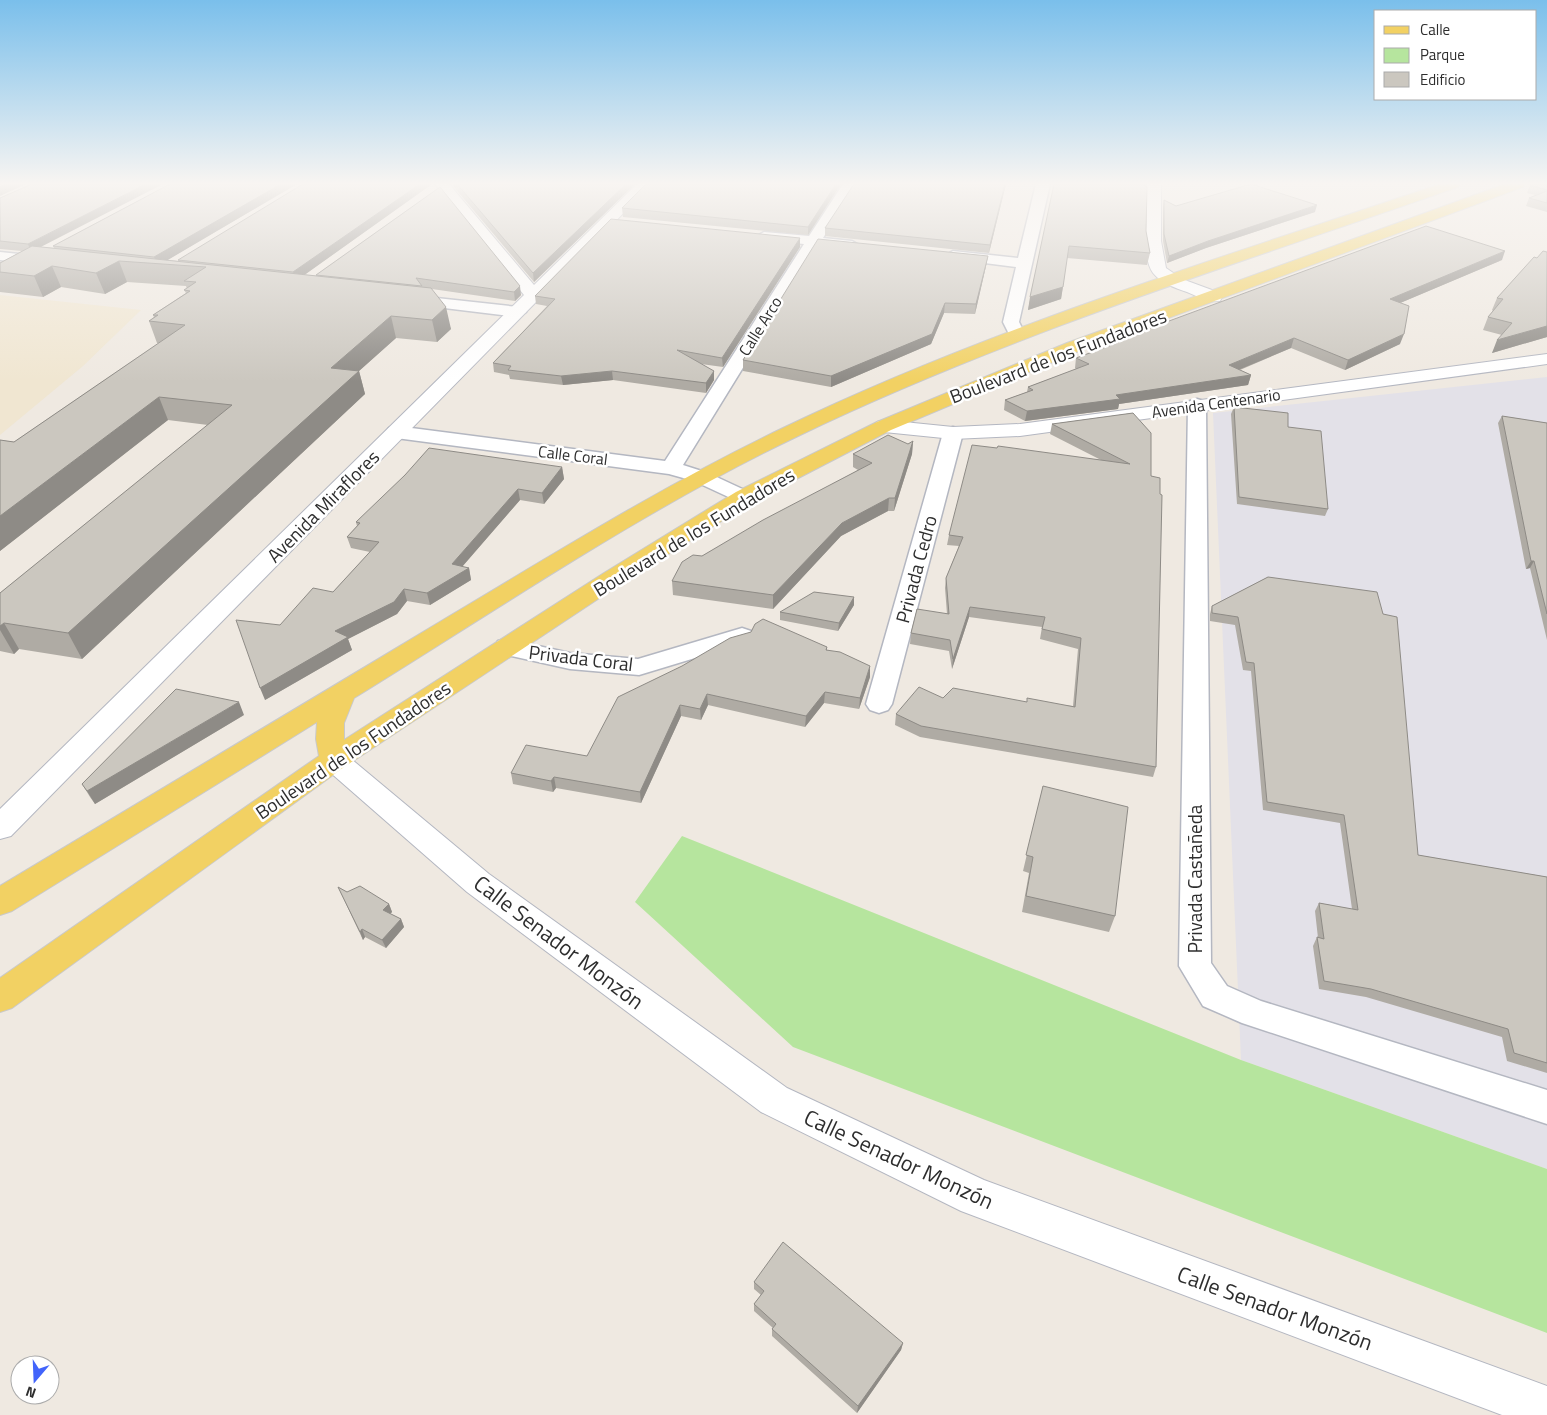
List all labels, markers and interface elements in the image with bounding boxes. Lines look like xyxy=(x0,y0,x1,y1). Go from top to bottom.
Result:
legend xyxy=(1374,10,1537,100)
text: Calle xyxy=(1420,18,1450,41)
text: Parque xyxy=(1420,43,1465,66)
text: Edificio xyxy=(1420,68,1465,91)
street label: Calle Arco xyxy=(732,292,788,360)
street label: Boulevard de los Fundadores xyxy=(945,301,1171,410)
street label: Avenida Centenario xyxy=(1150,382,1282,424)
street label: Calle Coral xyxy=(537,439,609,471)
street label: Avenida Miraflores xyxy=(260,442,386,569)
street label: Boulevard de los Fundadores xyxy=(588,460,800,603)
street label: Privada Cedro xyxy=(887,512,944,626)
street label: Privada Coral xyxy=(527,637,635,678)
street label: Boulevard de los Fundadores xyxy=(249,673,456,826)
street label: Privada Castañeda xyxy=(1180,804,1209,953)
street label: Calle Senador Monzón xyxy=(467,866,651,1018)
street label: Calle Senador Monzón xyxy=(799,1100,999,1218)
street label: Calle Senador Monzón xyxy=(1172,1257,1378,1359)
north arrow xyxy=(10,1355,60,1405)
text: N xyxy=(23,1381,39,1404)

